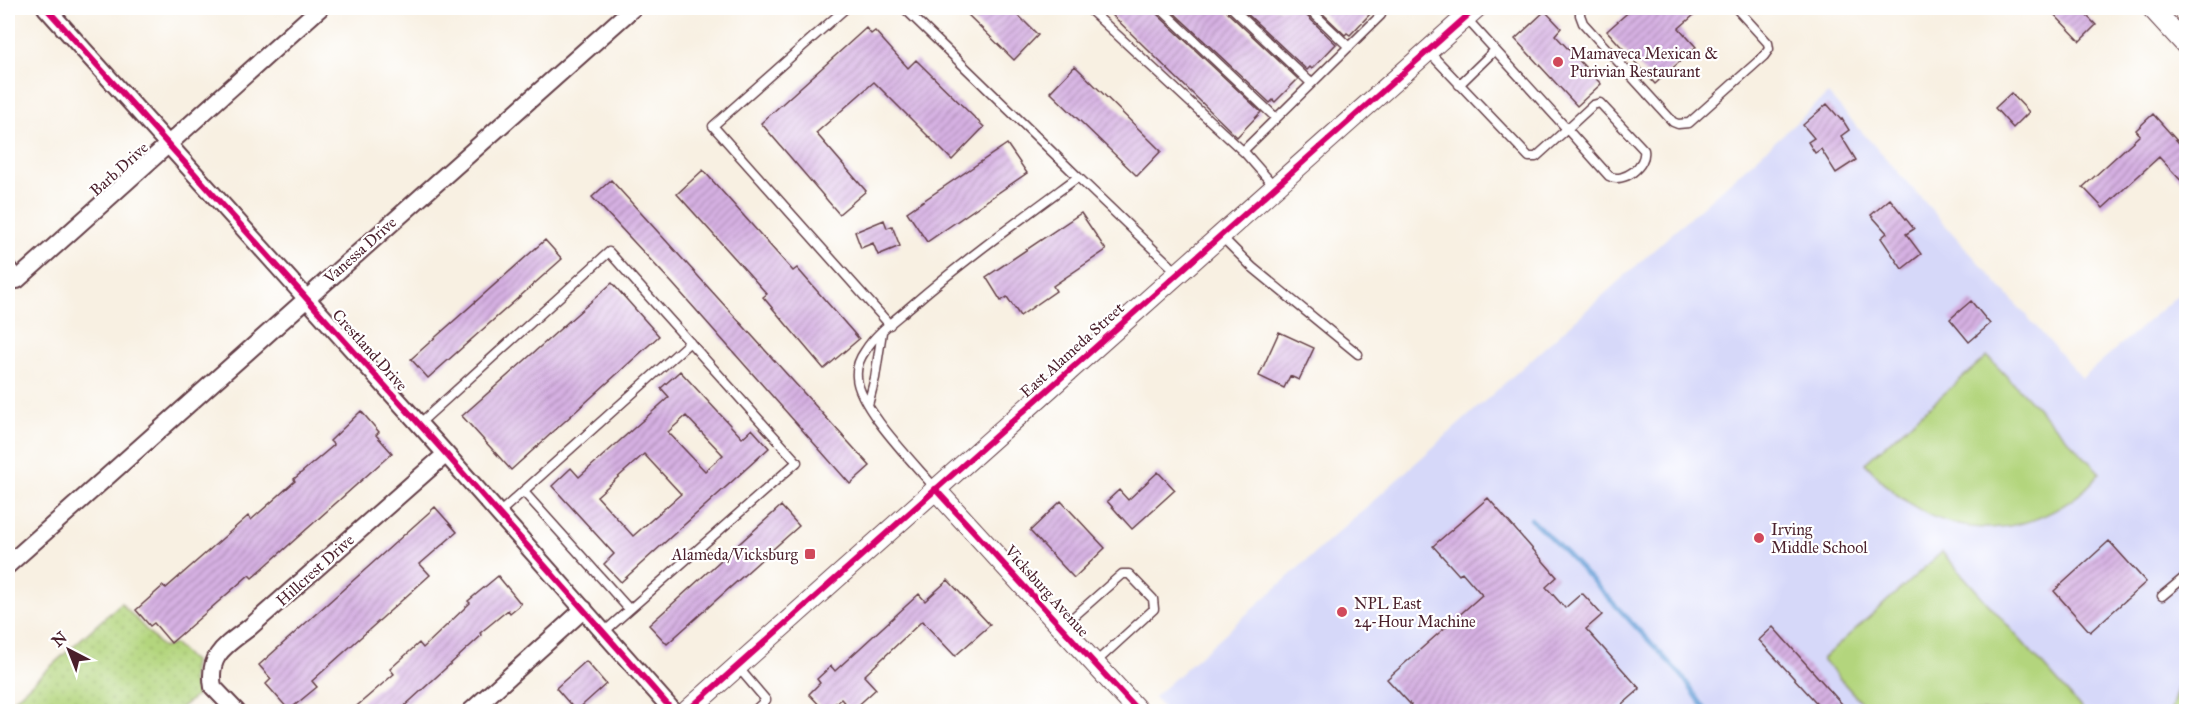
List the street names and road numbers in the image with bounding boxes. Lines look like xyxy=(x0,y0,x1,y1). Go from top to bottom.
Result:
street label: Barb Drive xyxy=(86,138,152,200)
street label: Vanessa Drive xyxy=(319,212,400,288)
street label: East Alameda Street xyxy=(1016,298,1128,402)
street label: Crestland Drive xyxy=(328,305,412,395)
street label: Hillcrest Drive xyxy=(272,530,358,610)
street label: Vicksburg Avenue xyxy=(999,541,1093,642)

